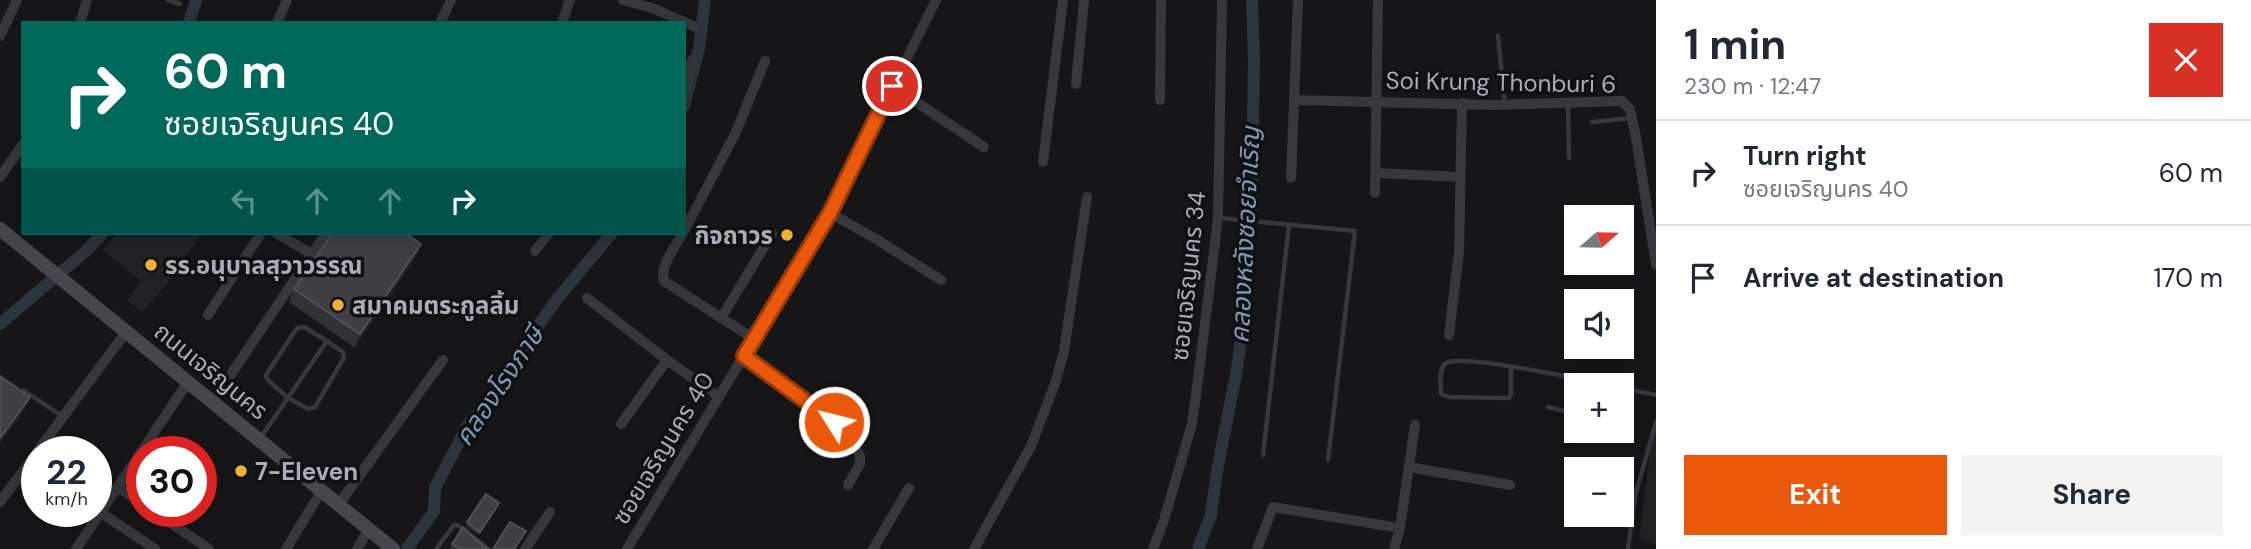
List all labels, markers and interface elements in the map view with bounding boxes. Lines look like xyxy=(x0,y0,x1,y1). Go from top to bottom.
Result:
text: 1 min xyxy=(1684,17,1786,72)
button: close xyxy=(2149,23,2223,97)
text: 60 m xyxy=(164,39,287,103)
icon: right xyxy=(49,49,140,140)
pin xyxy=(862,56,922,116)
street label: Soi Krung Thonburi 6 xyxy=(1385,64,1617,100)
icon: arrive xyxy=(873,67,911,105)
text: 230 m · 12:47 xyxy=(1684,71,1821,101)
text: ซอยเจริญนคร 40 xyxy=(164,103,394,145)
water label: คลองหลังซอยจำเริญ xyxy=(1222,125,1268,344)
text: Turn right xyxy=(1743,139,1867,173)
icon: right xyxy=(1684,154,1722,192)
text: 60 m xyxy=(2159,156,2223,190)
text: ซอยเจริญนคร 40 xyxy=(1743,174,1908,204)
icon: left xyxy=(225,182,263,220)
icon: ahead xyxy=(298,182,336,220)
icon: ahead xyxy=(371,182,409,220)
icon: right xyxy=(444,182,482,220)
street label: ซอยเจริญนคร 34 xyxy=(1164,190,1212,362)
north arrow xyxy=(1564,205,1634,275)
map controls xyxy=(1564,205,1634,527)
place label: กิจถาวร xyxy=(694,220,773,251)
marker: กิจถาวร xyxy=(779,227,795,243)
place label: รร.อนุบาลสุวาวรรณ xyxy=(165,250,363,281)
marker: รร.อนุบาลสุวาวรรณ xyxy=(143,257,159,273)
icon: arrive xyxy=(1684,259,1722,297)
text: Arrive at destination xyxy=(1743,261,2004,295)
text: 170 m xyxy=(2154,261,2223,295)
button: sound xyxy=(1564,289,1634,359)
place label: สมาคมตระกูลลิ้ม xyxy=(352,290,519,321)
marker: สมาคมตระกูลลิ้ม xyxy=(330,297,346,313)
street label: ถนนเจริญนคร xyxy=(148,316,274,426)
water label: คลองโรงภาษี xyxy=(447,318,553,452)
street label: ซอยเจริญนคร 40 xyxy=(605,366,721,530)
button: + xyxy=(1564,373,1634,443)
position arrow xyxy=(797,385,871,459)
speed limit sign: 30 xyxy=(126,436,217,527)
text: 22 xyxy=(46,449,87,495)
button: Exit xyxy=(1684,455,1947,535)
button: Share xyxy=(1961,455,2223,535)
place label: 7-Eleven xyxy=(255,456,358,487)
button: − xyxy=(1564,457,1634,527)
marker: 7-Eleven xyxy=(233,463,249,479)
text: km/h xyxy=(45,487,88,511)

